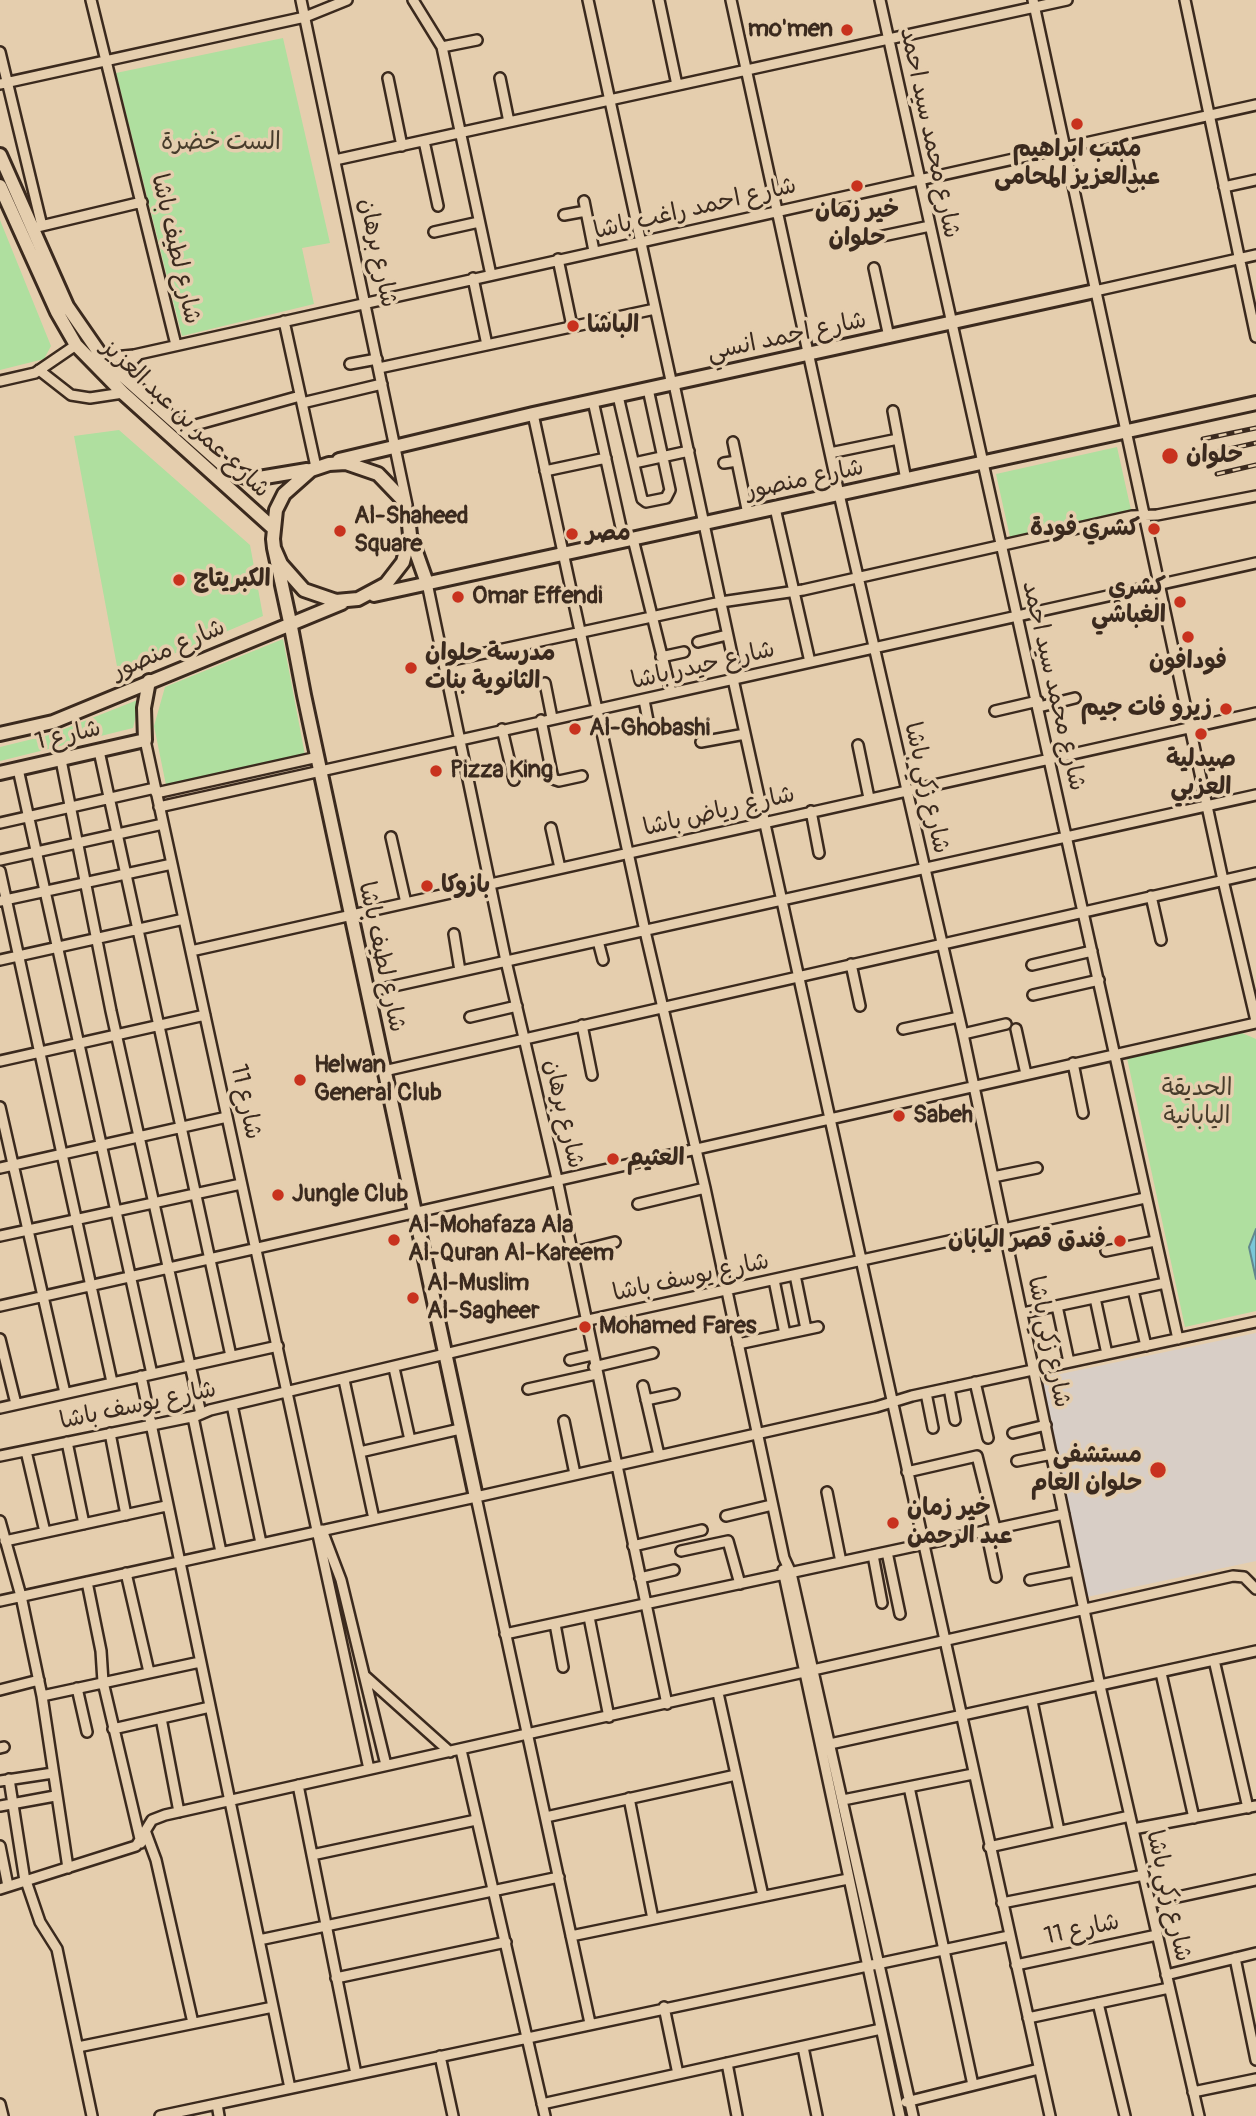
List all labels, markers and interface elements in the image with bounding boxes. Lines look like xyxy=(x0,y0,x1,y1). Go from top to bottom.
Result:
place label: mo'men xyxy=(748,16,833,44)
marker: mo'men xyxy=(839,22,855,38)
street label: شارع محمد سيد احمد xyxy=(893,25,965,241)
marker: مكتب ابراهيم عبدالعزيز المحامى xyxy=(1069,116,1085,132)
park label: الست خضرة xyxy=(161,129,281,157)
place label: مكتب ابراهيم عبدالعزيز المحامى xyxy=(994,136,1160,192)
street label: شارع لطيف باشا xyxy=(144,171,206,327)
street label: شارع احمد راغب باشا xyxy=(591,172,799,246)
marker: خير زمان حلوان xyxy=(849,178,865,194)
street label: شارع برهان xyxy=(351,196,403,310)
place label: خير زمان حلوان xyxy=(815,197,899,253)
street label: شارع احمد انسي xyxy=(705,306,869,368)
place label: الباشا xyxy=(587,312,639,340)
marker: الباشا xyxy=(565,318,581,334)
street label: شارع عمر بن عبد العزيز xyxy=(95,334,275,504)
place label: حلوان xyxy=(1186,442,1243,470)
marker: حلوان xyxy=(1160,446,1180,466)
street label: شارع منصور xyxy=(744,453,866,507)
place label: Al-Shaheed Square xyxy=(354,503,469,559)
place label: كشري فودة xyxy=(1030,515,1140,543)
place label: مصر xyxy=(586,520,631,548)
marker: كشري فودة xyxy=(1146,521,1162,537)
marker: Al-Shaheed Square xyxy=(332,523,348,539)
marker: مصر xyxy=(564,526,580,542)
place label: الكبريتاج xyxy=(193,566,271,594)
marker: الكبريتاج xyxy=(171,572,187,588)
place label: كشري الغباشي xyxy=(1091,574,1166,630)
street label: شارع محمد سيد احمد xyxy=(1015,578,1091,794)
place label: Omar Effendi xyxy=(472,583,603,611)
marker: Omar Effendi xyxy=(450,589,466,605)
marker: كشري الغباشي xyxy=(1172,594,1188,610)
street label: شارع منصور xyxy=(108,613,230,687)
marker: فودافون xyxy=(1180,629,1196,645)
street label: شارع حيدر باشا xyxy=(628,635,778,697)
place label: مدرسة حلوان الثانوية بنات xyxy=(425,640,555,696)
place label: فودافون xyxy=(1149,648,1227,676)
marker: مدرسة حلوان الثانوية بنات xyxy=(403,660,419,676)
place label: زيرو فات جيم xyxy=(1081,695,1212,723)
marker: زيرو فات جيم xyxy=(1218,701,1234,717)
street label: شارع 1 xyxy=(32,714,104,758)
place label: Al-Ghobashi xyxy=(589,715,710,743)
street label: شارع زكي باشا xyxy=(897,720,955,856)
marker: Al-Ghobashi xyxy=(567,721,583,737)
marker: صيدلية العزبي xyxy=(1193,726,1209,742)
place label: صيدلية العزبي xyxy=(1166,746,1236,802)
place label: Pizza King xyxy=(450,757,553,785)
marker: Pizza King xyxy=(428,763,444,779)
street label: شارع رياض باشا xyxy=(640,781,798,843)
place label: بازوكا xyxy=(441,872,490,900)
marker: بازوكا xyxy=(419,878,435,894)
street label: شارع لطيف باشا xyxy=(351,879,411,1035)
place label: Helwan General Club xyxy=(314,1052,442,1108)
street label: شارع برهان xyxy=(536,1057,590,1171)
street label: شارع 11 xyxy=(223,1062,267,1142)
marker: Helwan General Club xyxy=(292,1072,308,1088)
park label: الحديقة اليابانية xyxy=(1162,1075,1232,1131)
place label: Sabeh xyxy=(913,1102,973,1130)
marker: Sabeh xyxy=(891,1108,907,1124)
place label: العثيم xyxy=(627,1145,685,1173)
marker: العثيم xyxy=(605,1151,621,1167)
place label: Jungle Club xyxy=(292,1181,408,1209)
marker: Jungle Club xyxy=(270,1187,286,1203)
place label: Al-Mohafaza Ala Al-Quran Al-Kareem xyxy=(408,1212,614,1268)
place label: فندق قصر اليابان xyxy=(948,1227,1106,1255)
marker: Al-Mohafaza Ala Al-Quran Al-Kareem xyxy=(386,1232,402,1248)
marker: فندق قصر اليابان xyxy=(1112,1233,1128,1249)
street label: شارع يوسف باشا xyxy=(610,1247,772,1309)
place label: Al-Muslim Al-Sagheer xyxy=(427,1270,539,1326)
street label: شارع زكي باشا xyxy=(1020,1274,1076,1410)
marker: Al-Muslim Al-Sagheer xyxy=(405,1290,421,1306)
place label: Mohamed Fares xyxy=(599,1313,757,1341)
marker: Mohamed Fares xyxy=(577,1319,593,1335)
street label: شارع يوسف باشا xyxy=(57,1375,219,1437)
place label: مستشفى حلوان العام xyxy=(1031,1442,1142,1498)
marker: مستشفى حلوان العام xyxy=(1148,1460,1168,1480)
place label: خير زمان عبد الرحمن xyxy=(907,1495,1012,1551)
marker: خير زمان عبد الرحمن xyxy=(885,1515,901,1531)
street label: شارع زكي باشا xyxy=(1139,1828,1197,1964)
street label: شارع 11 xyxy=(1042,1908,1122,1952)

